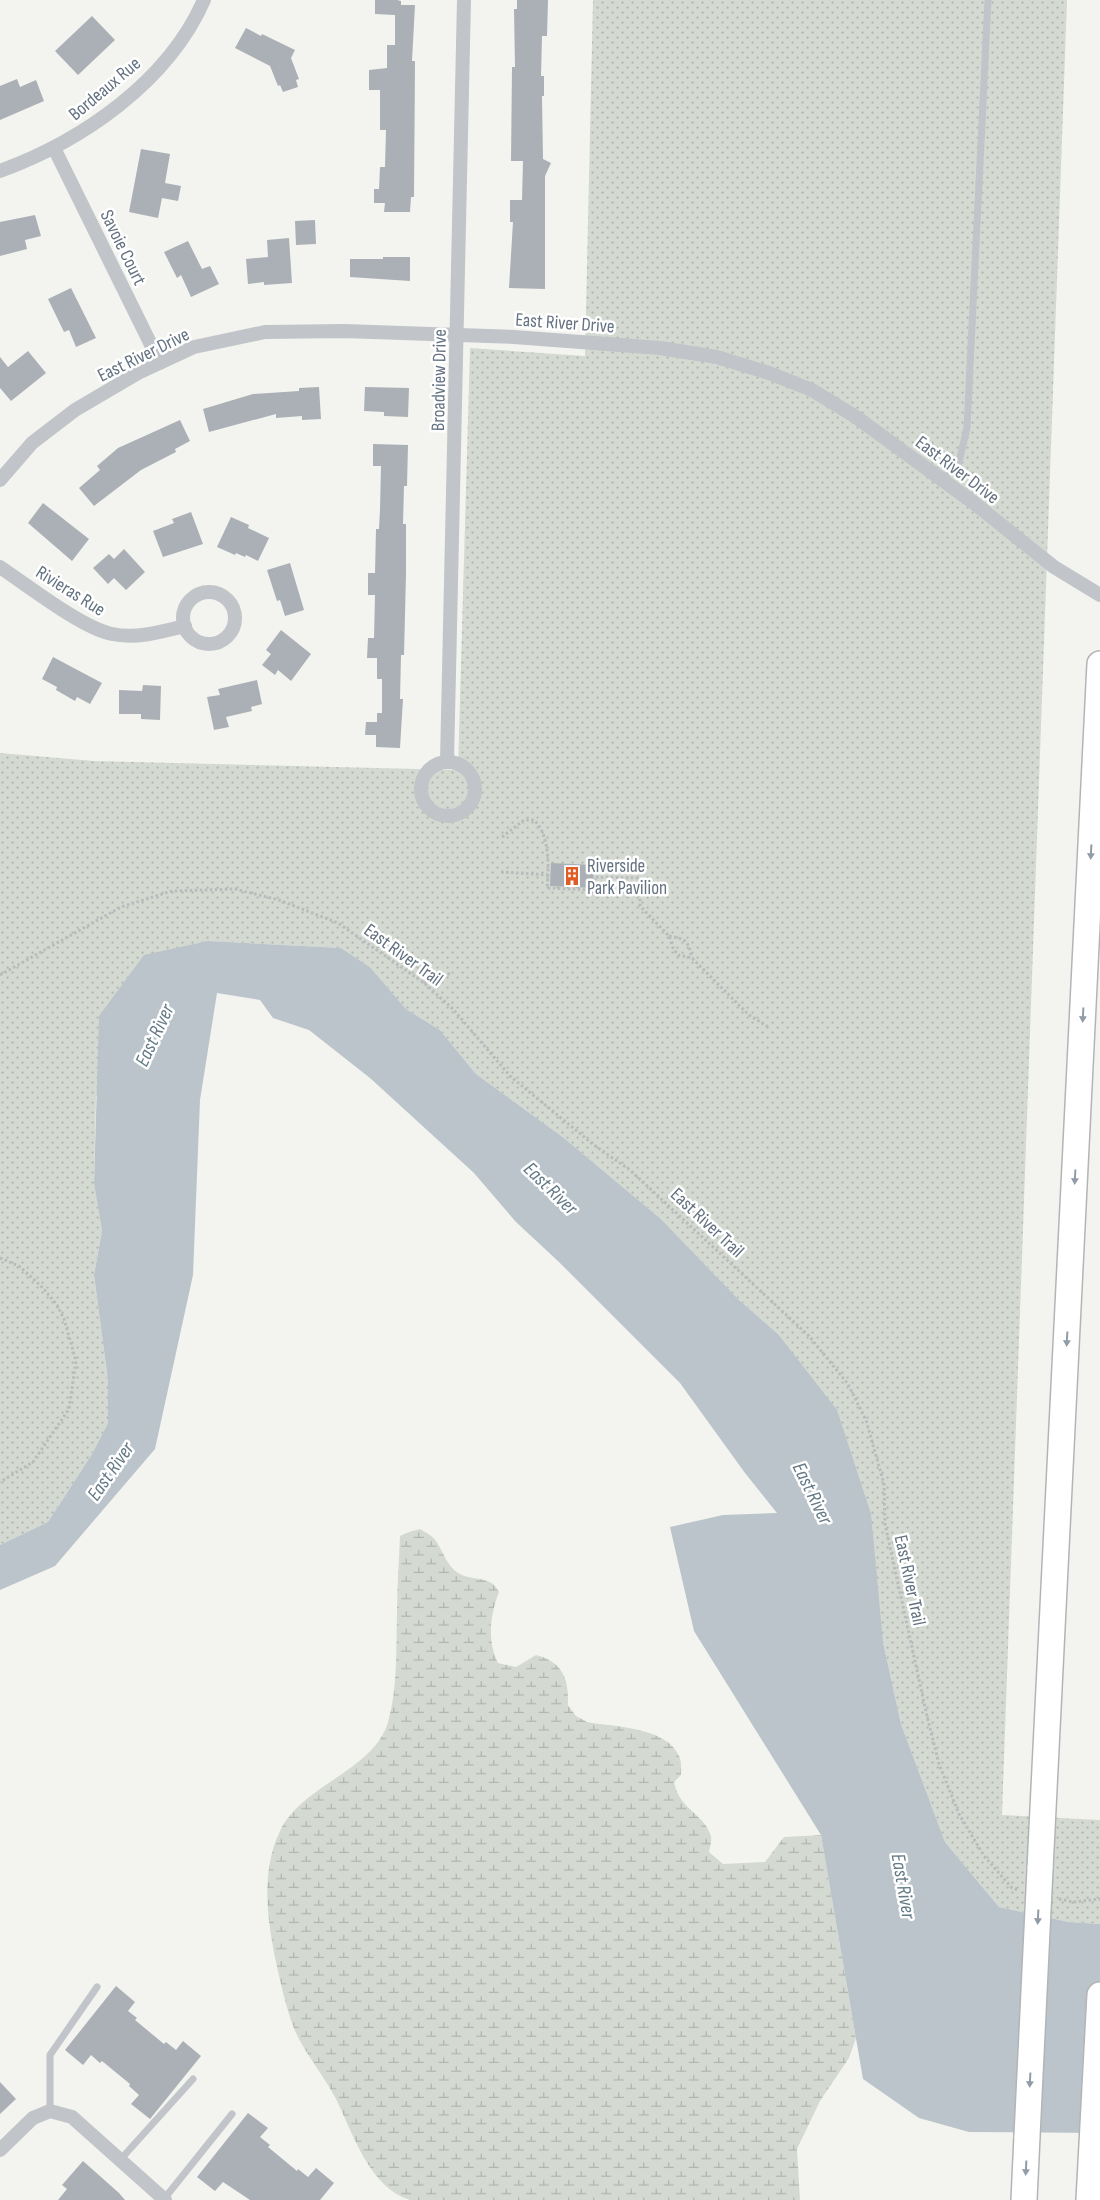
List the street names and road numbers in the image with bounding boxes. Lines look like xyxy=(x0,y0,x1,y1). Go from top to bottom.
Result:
street label: Bordeaux Rue xyxy=(64,52,146,126)
street label: Savoie Court xyxy=(95,206,151,289)
street label: East River Drive xyxy=(515,309,615,338)
street label: East River Drive xyxy=(94,323,193,387)
street label: Broadview Drive xyxy=(427,329,452,431)
street label: East River Drive xyxy=(911,431,1004,509)
street label: Rivieras Rue xyxy=(31,561,109,622)
street label: East River Trail xyxy=(359,919,447,992)
street label: East River Trail xyxy=(666,1183,748,1263)
street label: East River Trail xyxy=(889,1533,930,1628)

